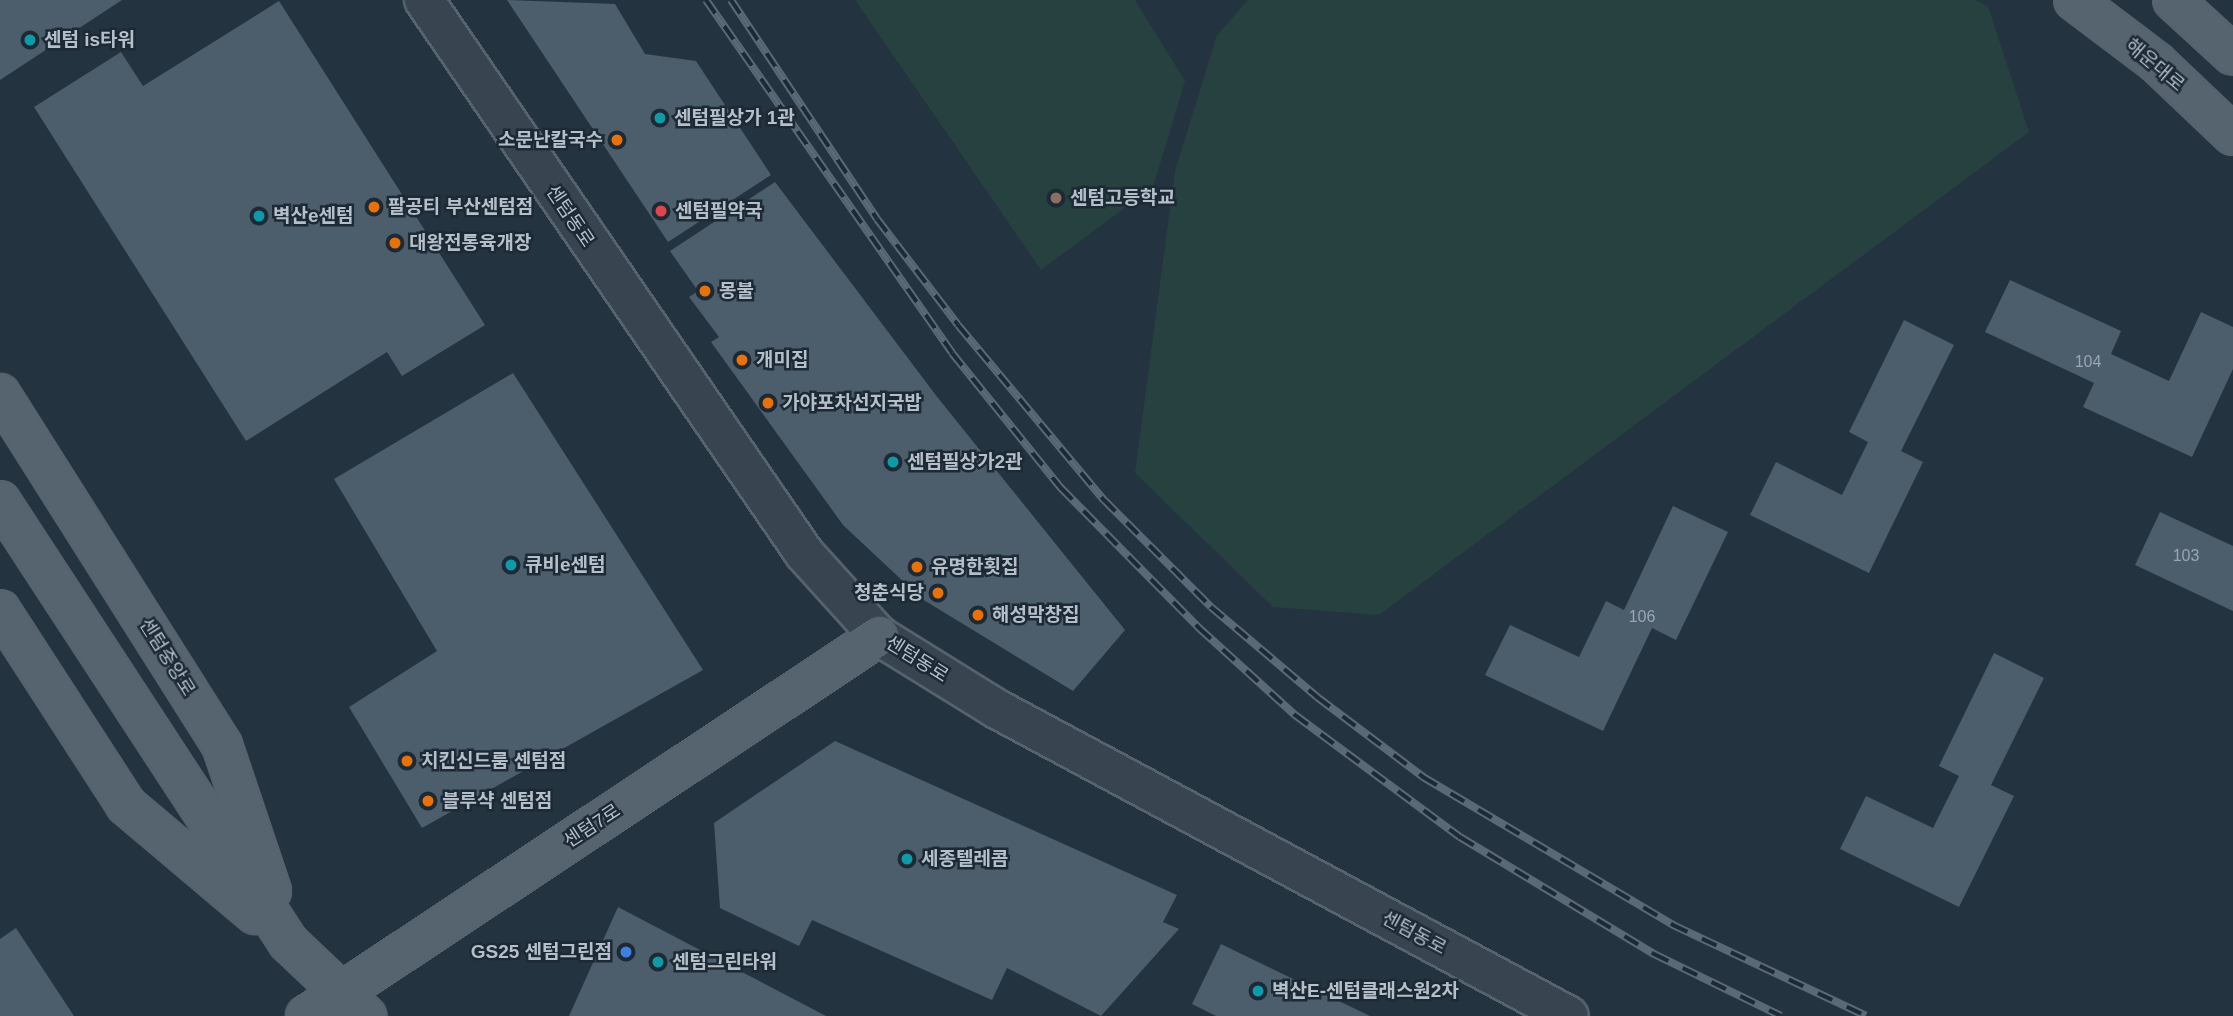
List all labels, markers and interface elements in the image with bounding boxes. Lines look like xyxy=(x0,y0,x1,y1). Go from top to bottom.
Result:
place label: 센텀 is타워 xyxy=(44,29,135,51)
marker: 센텀 is타워 xyxy=(22,32,38,48)
street label: 해운대로 xyxy=(2121,34,2189,96)
place label: 센텀필상가 1관 xyxy=(674,107,795,129)
marker: 센텀필상가 1관 xyxy=(652,110,668,126)
place label: 소문난칼국수 xyxy=(498,129,603,151)
marker: 소문난칼국수 xyxy=(609,132,625,148)
street label: 센텀동로 xyxy=(541,181,599,251)
place label: 센텀고등학교 xyxy=(1070,187,1175,209)
marker: 센텀고등학교 xyxy=(1048,190,1064,206)
place label: 팔공티 부산센텀점 xyxy=(388,196,533,218)
marker: 팔공티 부산센텀점 xyxy=(366,199,382,215)
place label: 센텀필약국 xyxy=(675,200,762,222)
marker: 센텀필약국 xyxy=(653,203,669,219)
place label: 벽산e센텀 xyxy=(273,205,353,227)
marker: 벽산e센텀 xyxy=(251,208,267,224)
place label: 대왕전통육개장 xyxy=(409,232,531,254)
marker: 대왕전통육개장 xyxy=(387,235,403,251)
place label: 몽불 xyxy=(719,280,754,302)
marker: 몽불 xyxy=(697,283,713,299)
place label: 개미집 xyxy=(756,349,808,371)
marker: 개미집 xyxy=(734,352,750,368)
house number: 104 xyxy=(2075,352,2101,372)
place label: 가야포차선지국밥 xyxy=(782,392,922,414)
marker: 가야포차선지국밥 xyxy=(760,395,776,411)
place label: 센텀필상가2관 xyxy=(907,451,1022,473)
marker: 센텀필상가2관 xyxy=(885,454,901,470)
house number: 103 xyxy=(2173,546,2199,566)
place label: 큐비e센텀 xyxy=(525,554,605,576)
place label: 유명한횟집 xyxy=(931,556,1018,578)
marker: 큐비e센텀 xyxy=(503,557,519,573)
marker: 유명한횟집 xyxy=(909,559,925,575)
place label: 청춘식당 xyxy=(854,582,924,604)
marker: 청춘식당 xyxy=(930,585,946,601)
place label: 해성막창집 xyxy=(992,604,1079,626)
marker: 해성막창집 xyxy=(970,607,986,623)
house number: 106 xyxy=(1629,607,1655,627)
street label: 센텀중앙로 xyxy=(134,614,200,700)
street label: 센텀동로 xyxy=(881,631,953,687)
place label: 치킨신드룸 센텀점 xyxy=(421,750,566,772)
marker: 치킨신드룸 센텀점 xyxy=(399,753,415,769)
place label: 블루샥 센텀점 xyxy=(442,790,552,812)
marker: 블루샥 센텀점 xyxy=(420,793,436,809)
street label: 센텀7로 xyxy=(559,799,625,853)
place label: 세종텔레콤 xyxy=(921,848,1008,870)
marker: 세종텔레콤 xyxy=(899,851,915,867)
street label: 센텀동로 xyxy=(1378,907,1450,959)
place label: GS25 센텀그린점 xyxy=(471,941,612,963)
marker: GS25 센텀그린점 xyxy=(618,944,634,960)
place label: 센텀그린타워 xyxy=(672,951,777,973)
marker: 센텀그린타워 xyxy=(650,954,666,970)
place label: 벽산E-센텀클래스원2차 xyxy=(1272,980,1459,1002)
marker: 벽산E-센텀클래스원2차 xyxy=(1250,983,1266,999)

